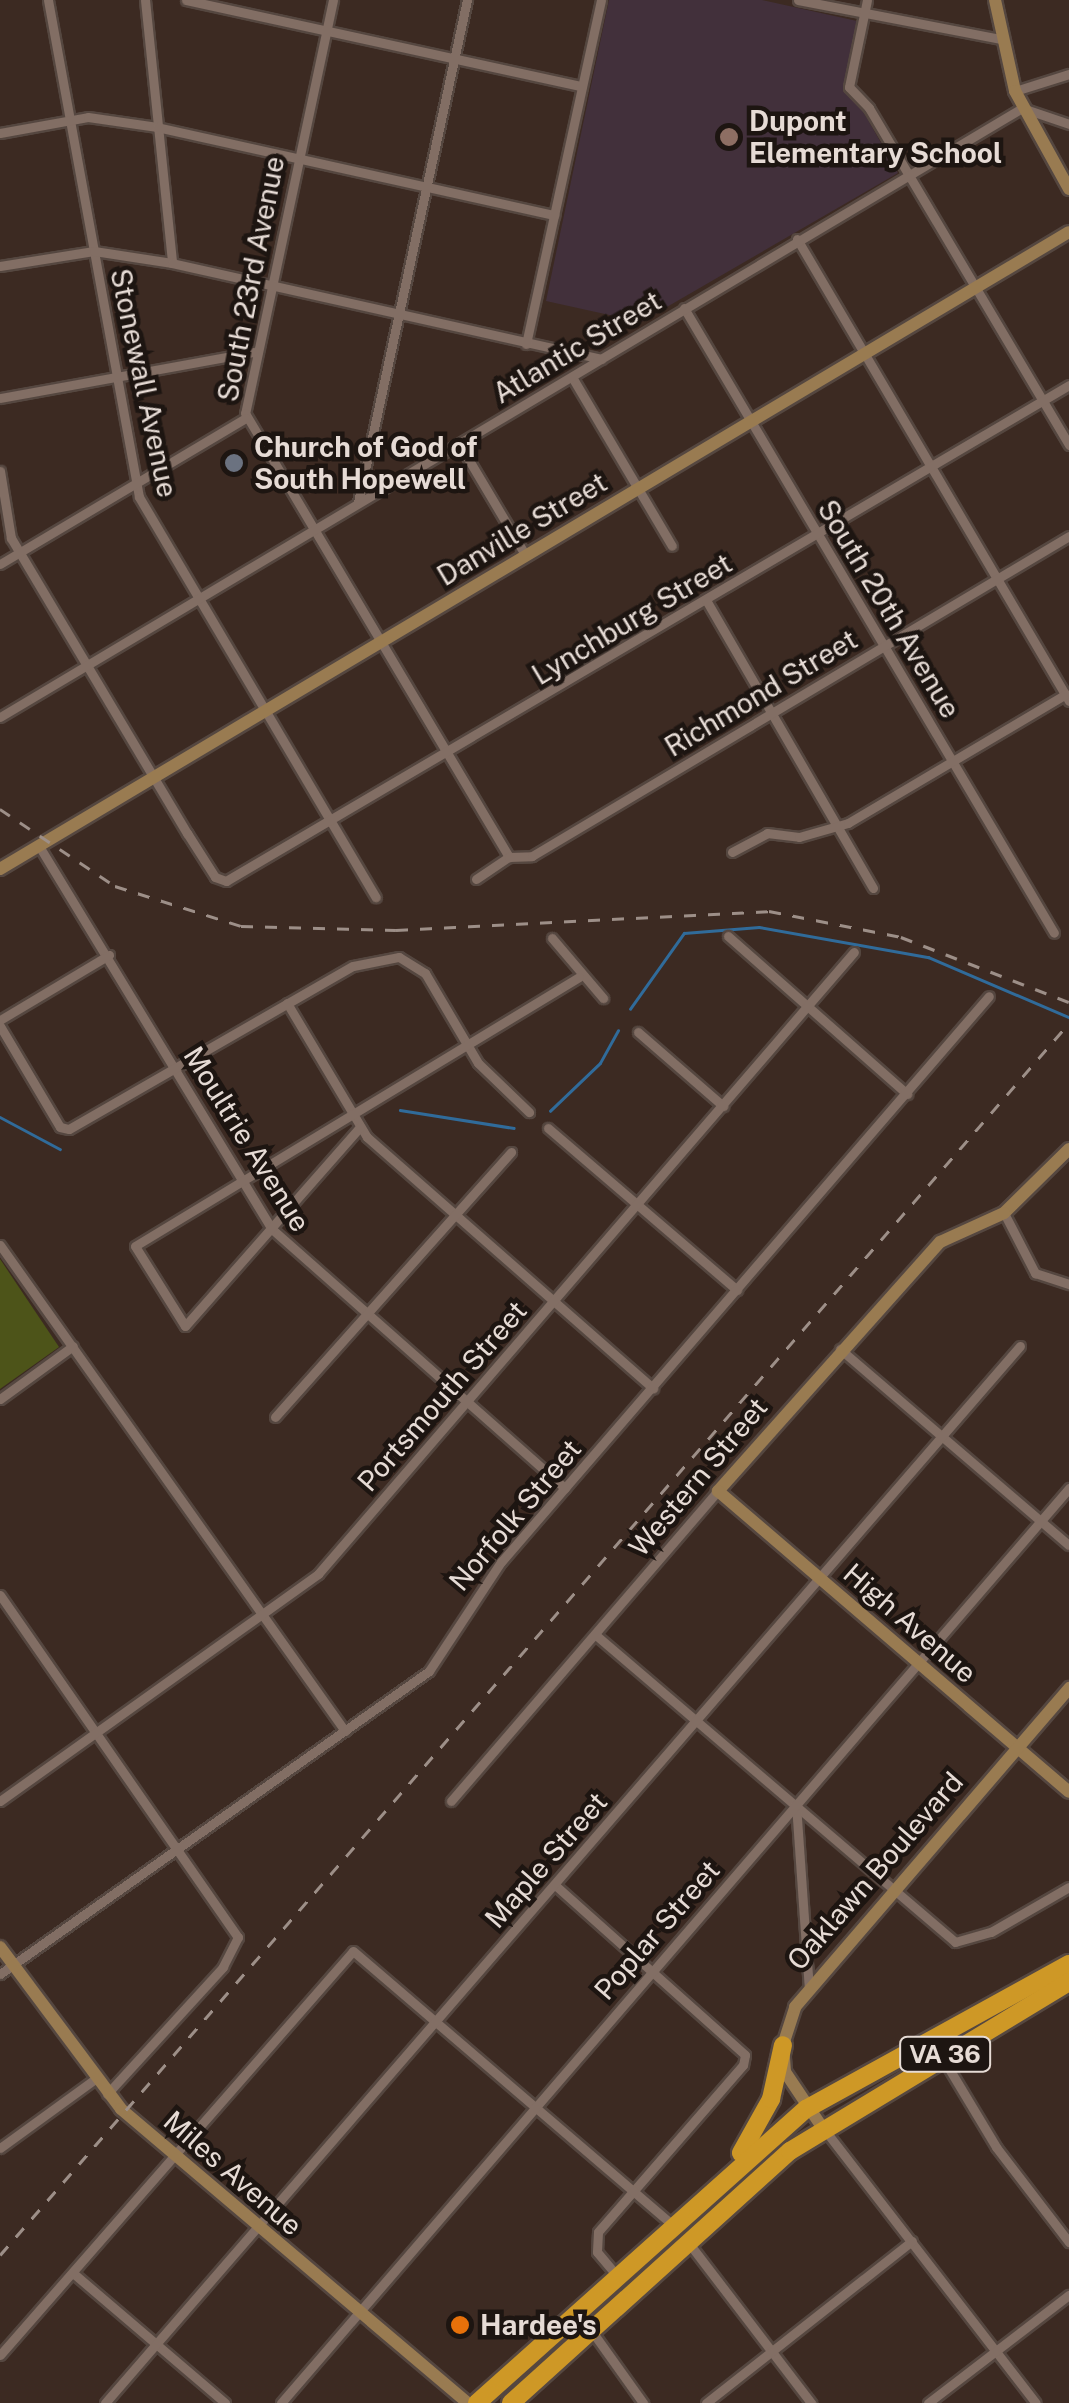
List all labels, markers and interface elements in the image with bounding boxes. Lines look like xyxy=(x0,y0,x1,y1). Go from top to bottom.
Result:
place label: Dupont Elementary School xyxy=(749,104,1002,170)
marker: Dupont Elementary School xyxy=(718,126,740,148)
street label: South 23rd Avenue xyxy=(211,153,291,405)
street label: Stonewall Avenue xyxy=(103,266,185,500)
street label: Atlantic Street xyxy=(487,284,667,410)
place label: Church of God of South Hopewell xyxy=(254,430,478,496)
marker: Church of God of South Hopewell xyxy=(223,452,245,474)
street label: Danville Street xyxy=(431,465,613,593)
street label: South 20th Avenue xyxy=(811,494,967,724)
street label: Lynchburg Street xyxy=(526,546,738,692)
street label: Richmond Street xyxy=(659,622,863,764)
street label: Moultrie Avenue xyxy=(177,1040,317,1238)
street label: Portsmouth Street xyxy=(350,1294,534,1498)
street label: Western Street xyxy=(622,1391,774,1563)
street label: Norfolk Street xyxy=(442,1432,588,1598)
street label: High Avenue xyxy=(837,1556,983,1690)
street label: Oaklawn Boulevard xyxy=(780,1765,970,1977)
street label: Maple Street xyxy=(478,1785,614,1935)
street label: Poplar Street xyxy=(587,1854,727,2006)
road number: VA 36 xyxy=(898,2034,992,2074)
street label: Miles Avenue xyxy=(157,2104,309,2242)
place label: Hardee's xyxy=(480,2308,597,2342)
marker: Hardee's xyxy=(449,2314,471,2336)

